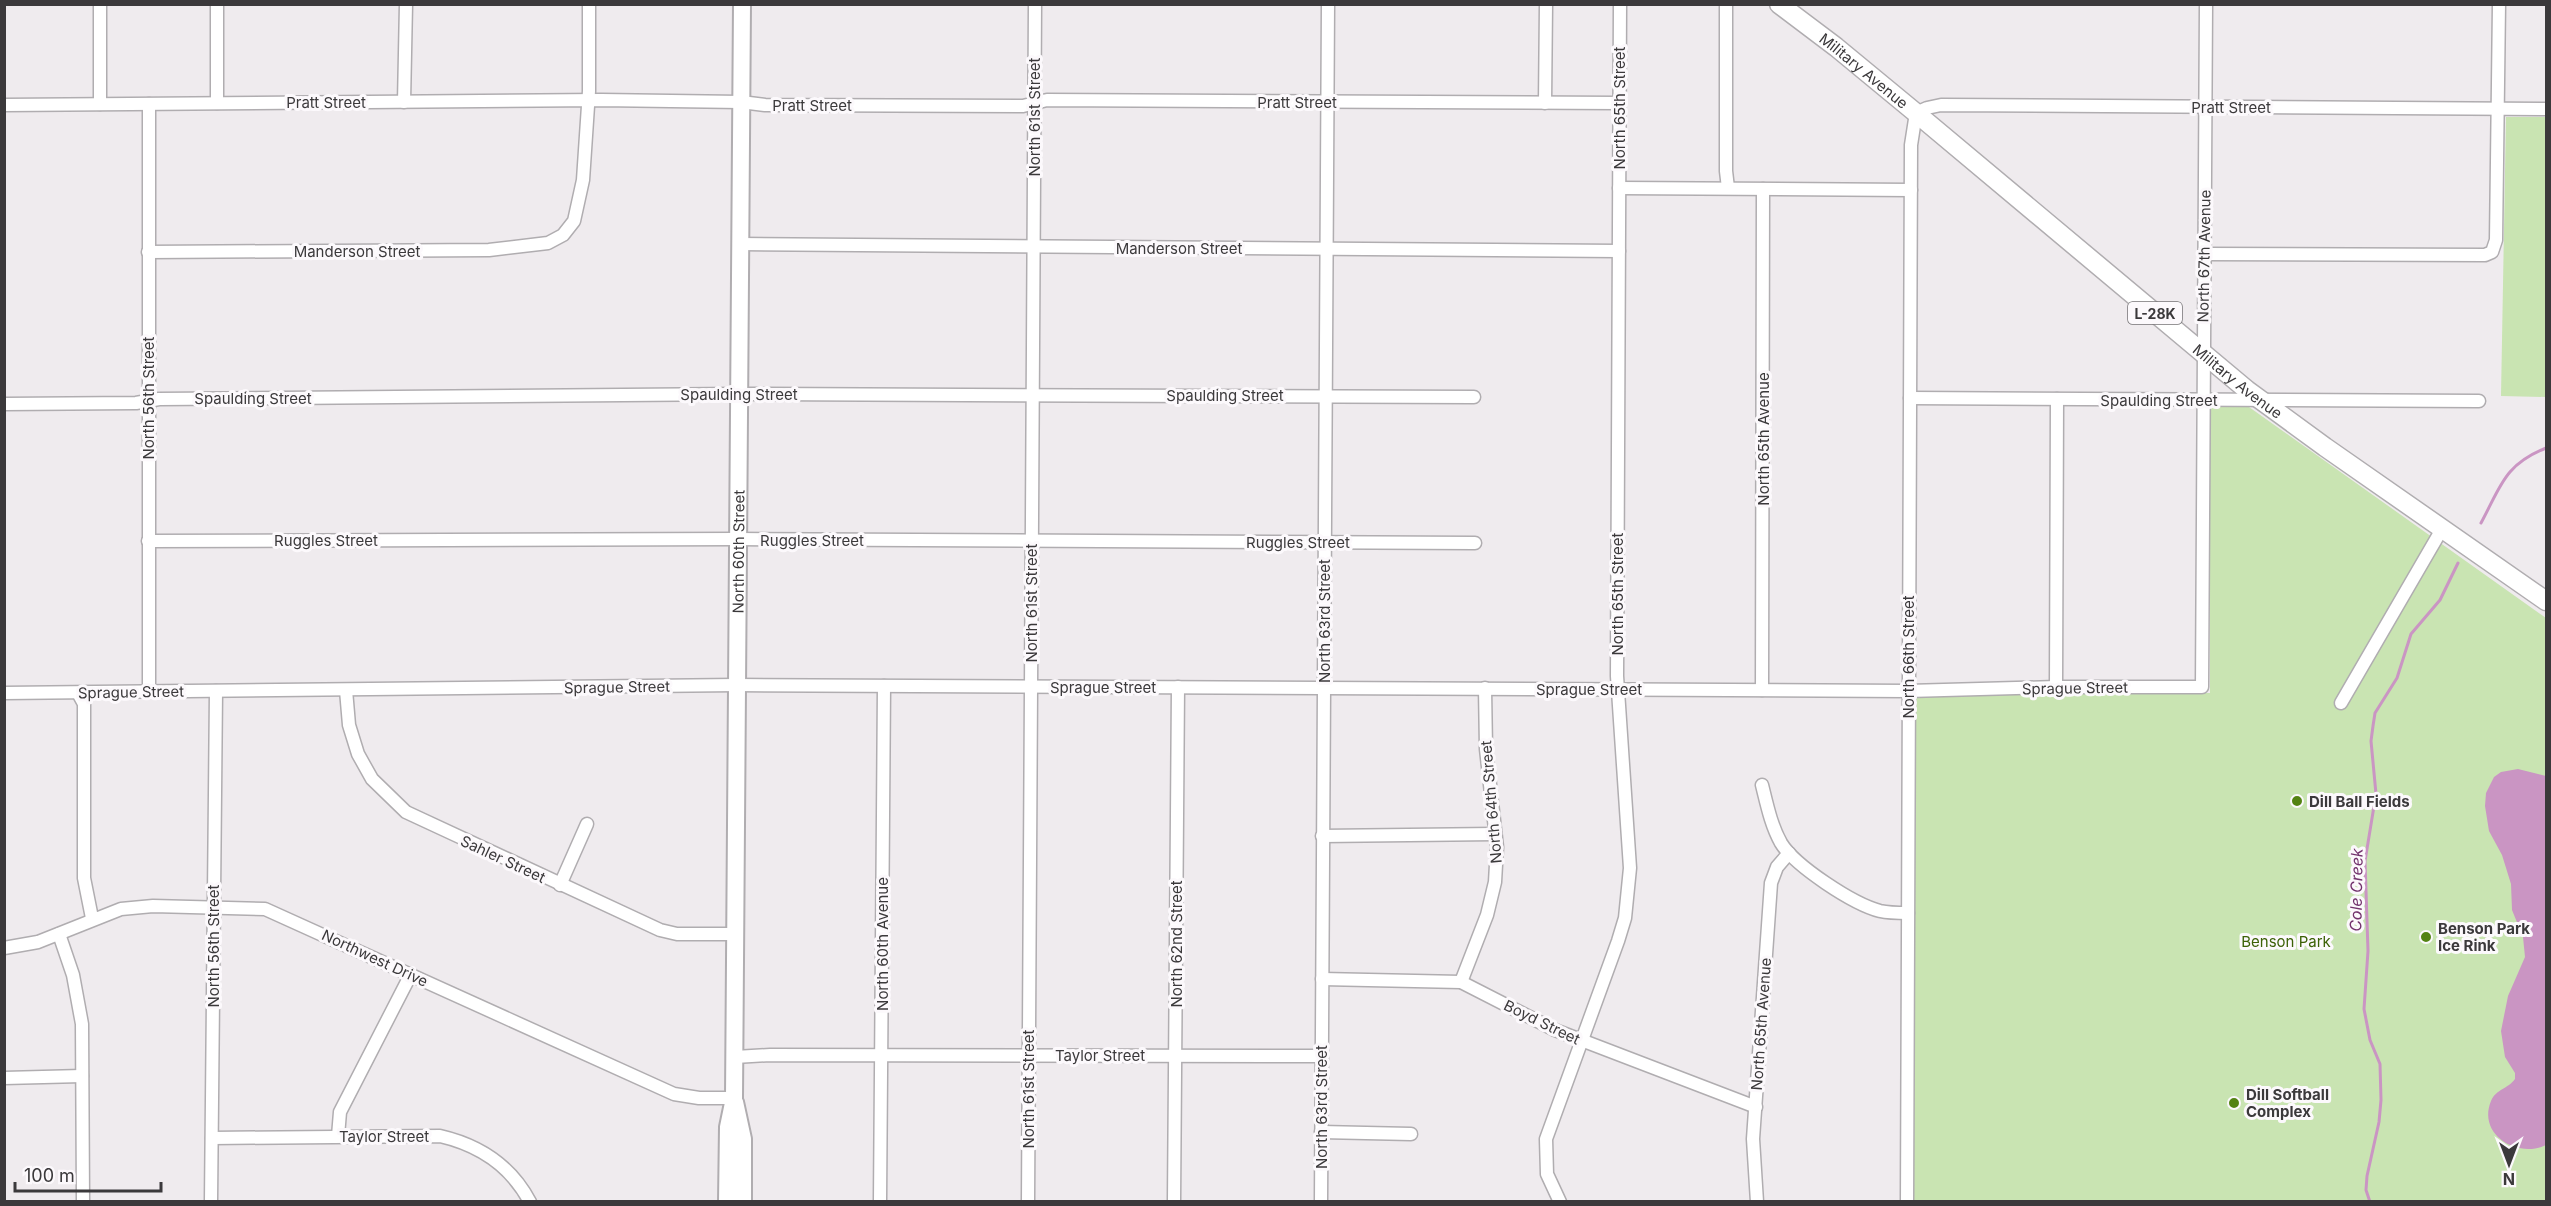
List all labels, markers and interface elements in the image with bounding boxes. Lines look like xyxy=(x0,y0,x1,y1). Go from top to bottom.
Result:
street label: Military Avenue xyxy=(1816,29,1912,112)
street label: North 65th Street xyxy=(1610,46,1629,169)
street label: North 61st Street xyxy=(1025,57,1044,176)
street label: Pratt Street xyxy=(286,93,366,112)
street label: Pratt Street xyxy=(1257,93,1337,112)
street label: Pratt Street xyxy=(772,96,852,115)
street label: Pratt Street xyxy=(2191,98,2271,117)
street label: North 67th Avenue xyxy=(2193,190,2215,322)
street label: Manderson Street xyxy=(1116,239,1242,258)
street label: Manderson Street xyxy=(294,242,420,261)
road number: L-28K xyxy=(2128,302,2182,324)
street label: North 56th Street xyxy=(139,336,158,459)
street label: Military Avenue xyxy=(2189,340,2286,422)
street label: North 65th Avenue xyxy=(1754,372,1773,506)
street label: Spaulding Street xyxy=(680,385,798,404)
street label: Spaulding Street xyxy=(1166,386,1284,405)
street label: Spaulding Street xyxy=(194,389,312,408)
street label: Spaulding Street xyxy=(2100,391,2218,410)
street label: North 60th Street xyxy=(728,490,748,614)
street label: Ruggles Street xyxy=(274,531,378,550)
street label: Ruggles Street xyxy=(760,531,864,550)
street label: North 65th Street xyxy=(1608,532,1627,655)
street label: Ruggles Street xyxy=(1246,533,1350,552)
street label: North 61st Street xyxy=(1022,543,1041,662)
street label: North 63rd Street xyxy=(1315,559,1334,683)
street label: North 66th Street xyxy=(1899,595,1918,719)
street label: Sprague Street xyxy=(564,677,670,697)
street label: Sprague Street xyxy=(1050,678,1156,697)
street label: Sprague Street xyxy=(2022,678,2128,698)
street label: Sprague Street xyxy=(1536,680,1642,699)
street label: Sprague Street xyxy=(78,682,184,702)
street label: North 64th Street xyxy=(1476,740,1506,864)
place label: Dill Ball Fields xyxy=(2309,792,2410,811)
marker: Dill Ball Fields xyxy=(2290,794,2304,808)
street label: Sahler Street xyxy=(458,831,549,887)
water label: Cole Creek xyxy=(2345,848,2367,932)
street label: North 60th Avenue xyxy=(873,877,892,1011)
street label: North 62nd Street xyxy=(1167,880,1186,1008)
street label: North 56th Street xyxy=(204,884,223,1007)
place label: Benson Park Ice Rink xyxy=(2438,919,2530,955)
street label: Northwest Drive xyxy=(319,925,431,991)
marker: Benson Park Ice Rink xyxy=(2419,930,2433,944)
park label: Benson Park xyxy=(2241,932,2332,951)
street label: North 65th Avenue xyxy=(1747,957,1775,1091)
street label: Boyd Street xyxy=(1501,995,1583,1049)
street label: North 61st Street xyxy=(1019,1029,1038,1148)
street label: North 63rd Street xyxy=(1312,1045,1331,1169)
street label: Taylor Street xyxy=(1055,1046,1145,1065)
place label: Dill Softball Complex xyxy=(2246,1085,2329,1121)
marker: Dill Softball Complex xyxy=(2227,1096,2241,1110)
street label: Taylor Street xyxy=(339,1127,429,1146)
north arrow xyxy=(2479,1134,2539,1194)
scale bar xyxy=(15,1155,160,1193)
text: 100 m xyxy=(24,1165,75,1186)
text: N xyxy=(2503,1169,2515,1189)

